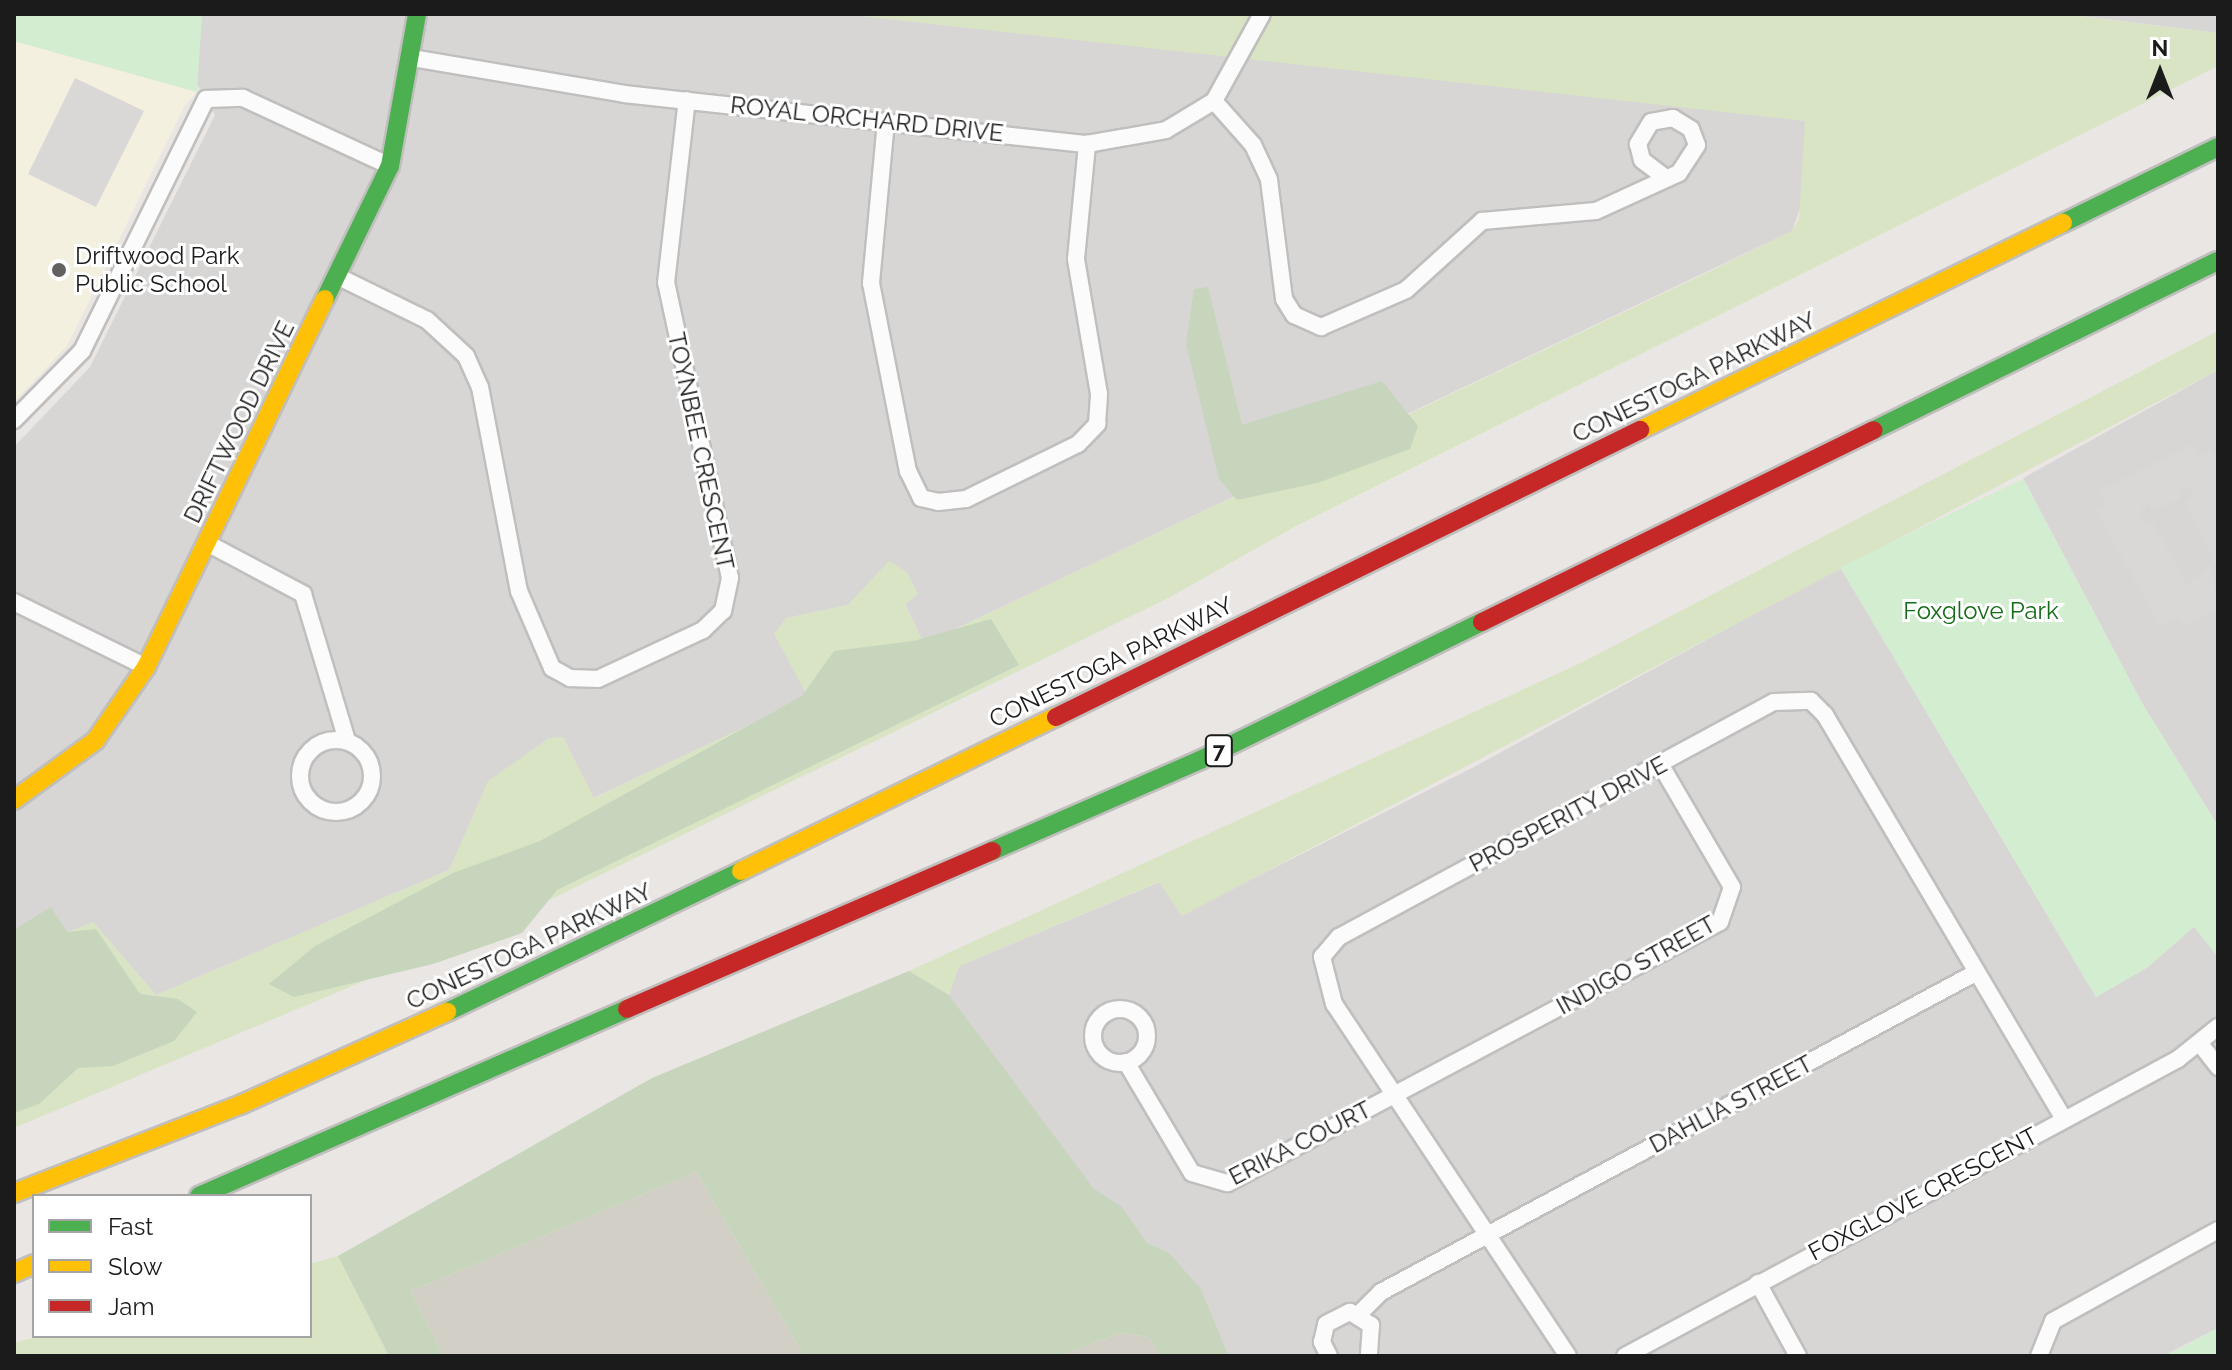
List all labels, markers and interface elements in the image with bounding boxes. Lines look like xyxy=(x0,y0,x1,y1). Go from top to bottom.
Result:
north arrow xyxy=(2120,32,2200,112)
text: N xyxy=(2152,35,2168,61)
street label: ROYAL ORCHARD DRIVE xyxy=(729,90,1005,148)
place label: Driftwood Park Public School xyxy=(75,242,239,298)
marker: Driftwood Park Public School xyxy=(50,261,68,279)
street label: CONESTOGA PARKWAY xyxy=(1567,305,1821,449)
street label: DRIFTWOOD DRIVE xyxy=(178,316,300,528)
street label: TOYNBEE CRESCENT xyxy=(662,330,740,572)
street label: CONESTOGA PARKWAY xyxy=(984,590,1238,734)
park label: Foxglove Park xyxy=(1903,597,2059,625)
road number: 7 xyxy=(1203,733,1235,769)
street label: PROSPERITY DRIVE xyxy=(1464,750,1672,878)
street label: CONESTOGA PARKWAY xyxy=(401,876,657,1016)
street label: INDIGO STREET xyxy=(1551,909,1721,1021)
street label: DAHLIA STREET xyxy=(1644,1049,1818,1159)
street label: ERIKA COURT xyxy=(1224,1095,1376,1191)
street label: FOXGLOVE CRESCENT xyxy=(1803,1121,2043,1267)
legend xyxy=(32,1194,312,1338)
text: Fast xyxy=(108,1212,153,1241)
text: Slow xyxy=(108,1252,162,1281)
text: Jam xyxy=(108,1292,154,1321)

